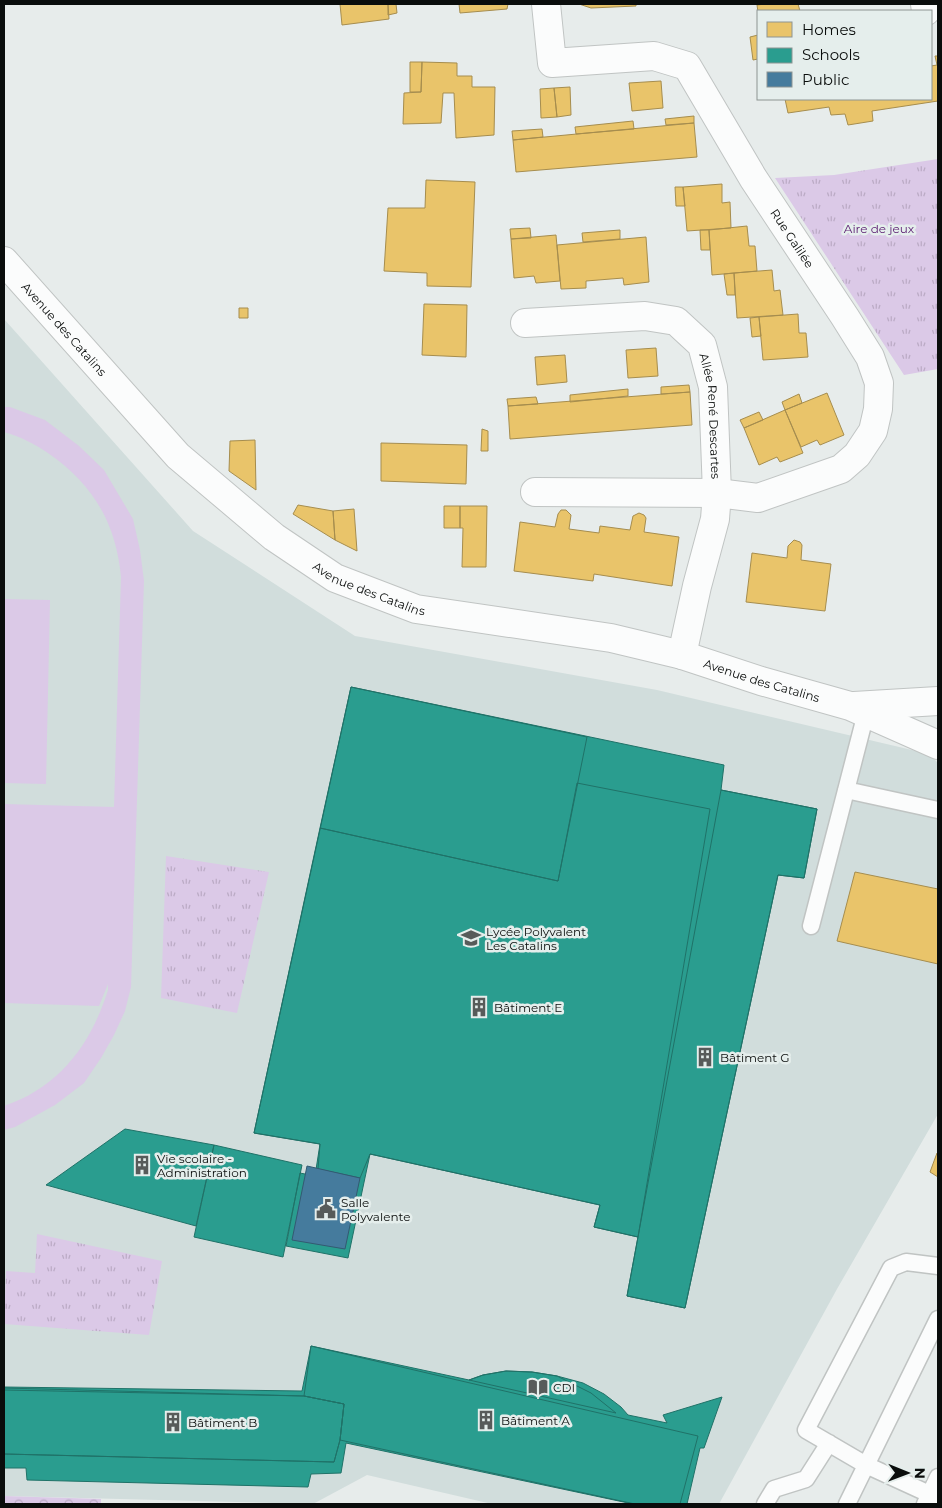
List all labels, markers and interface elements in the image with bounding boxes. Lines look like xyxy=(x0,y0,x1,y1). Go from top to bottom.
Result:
legend xyxy=(757,10,932,100)
text: Homes xyxy=(802,20,856,39)
text: Schools xyxy=(802,45,860,64)
text: Public xyxy=(802,70,850,89)
street label: Rue Galilée xyxy=(768,206,818,270)
park label: Aire de jeux xyxy=(844,221,915,236)
street label: Avenue des Catalins xyxy=(19,279,110,379)
street label: Allée René Descartes xyxy=(697,351,724,479)
street label: Avenue des Catalins xyxy=(310,558,426,618)
street label: Avenue des Catalins xyxy=(702,655,822,705)
place label: Lycée Polyvalent Les Catalins xyxy=(486,924,586,953)
school or university icon: Lycée Polyvalent Les Catalins xyxy=(460,927,482,949)
building icon: Bâtiment E xyxy=(468,996,490,1018)
place label: Bâtiment E xyxy=(494,1000,562,1015)
building icon: Bâtiment G xyxy=(694,1046,716,1068)
place label: Bâtiment G xyxy=(720,1050,790,1065)
place label: Vie scolaire - Administration xyxy=(157,1151,247,1180)
building icon: Vie scolaire - Administration xyxy=(131,1154,153,1176)
place label: Salle Polyvalente xyxy=(341,1195,410,1224)
public building icon: Salle Polyvalente xyxy=(315,1198,337,1220)
library icon: CDI xyxy=(527,1376,549,1398)
place label: CDI xyxy=(553,1380,575,1395)
building icon: Bâtiment A xyxy=(475,1409,497,1431)
building icon: Bâtiment B xyxy=(162,1411,184,1433)
place label: Bâtiment A xyxy=(501,1413,570,1428)
place label: Bâtiment B xyxy=(188,1415,257,1430)
north arrow xyxy=(882,1448,932,1498)
text: N xyxy=(911,1467,929,1479)

